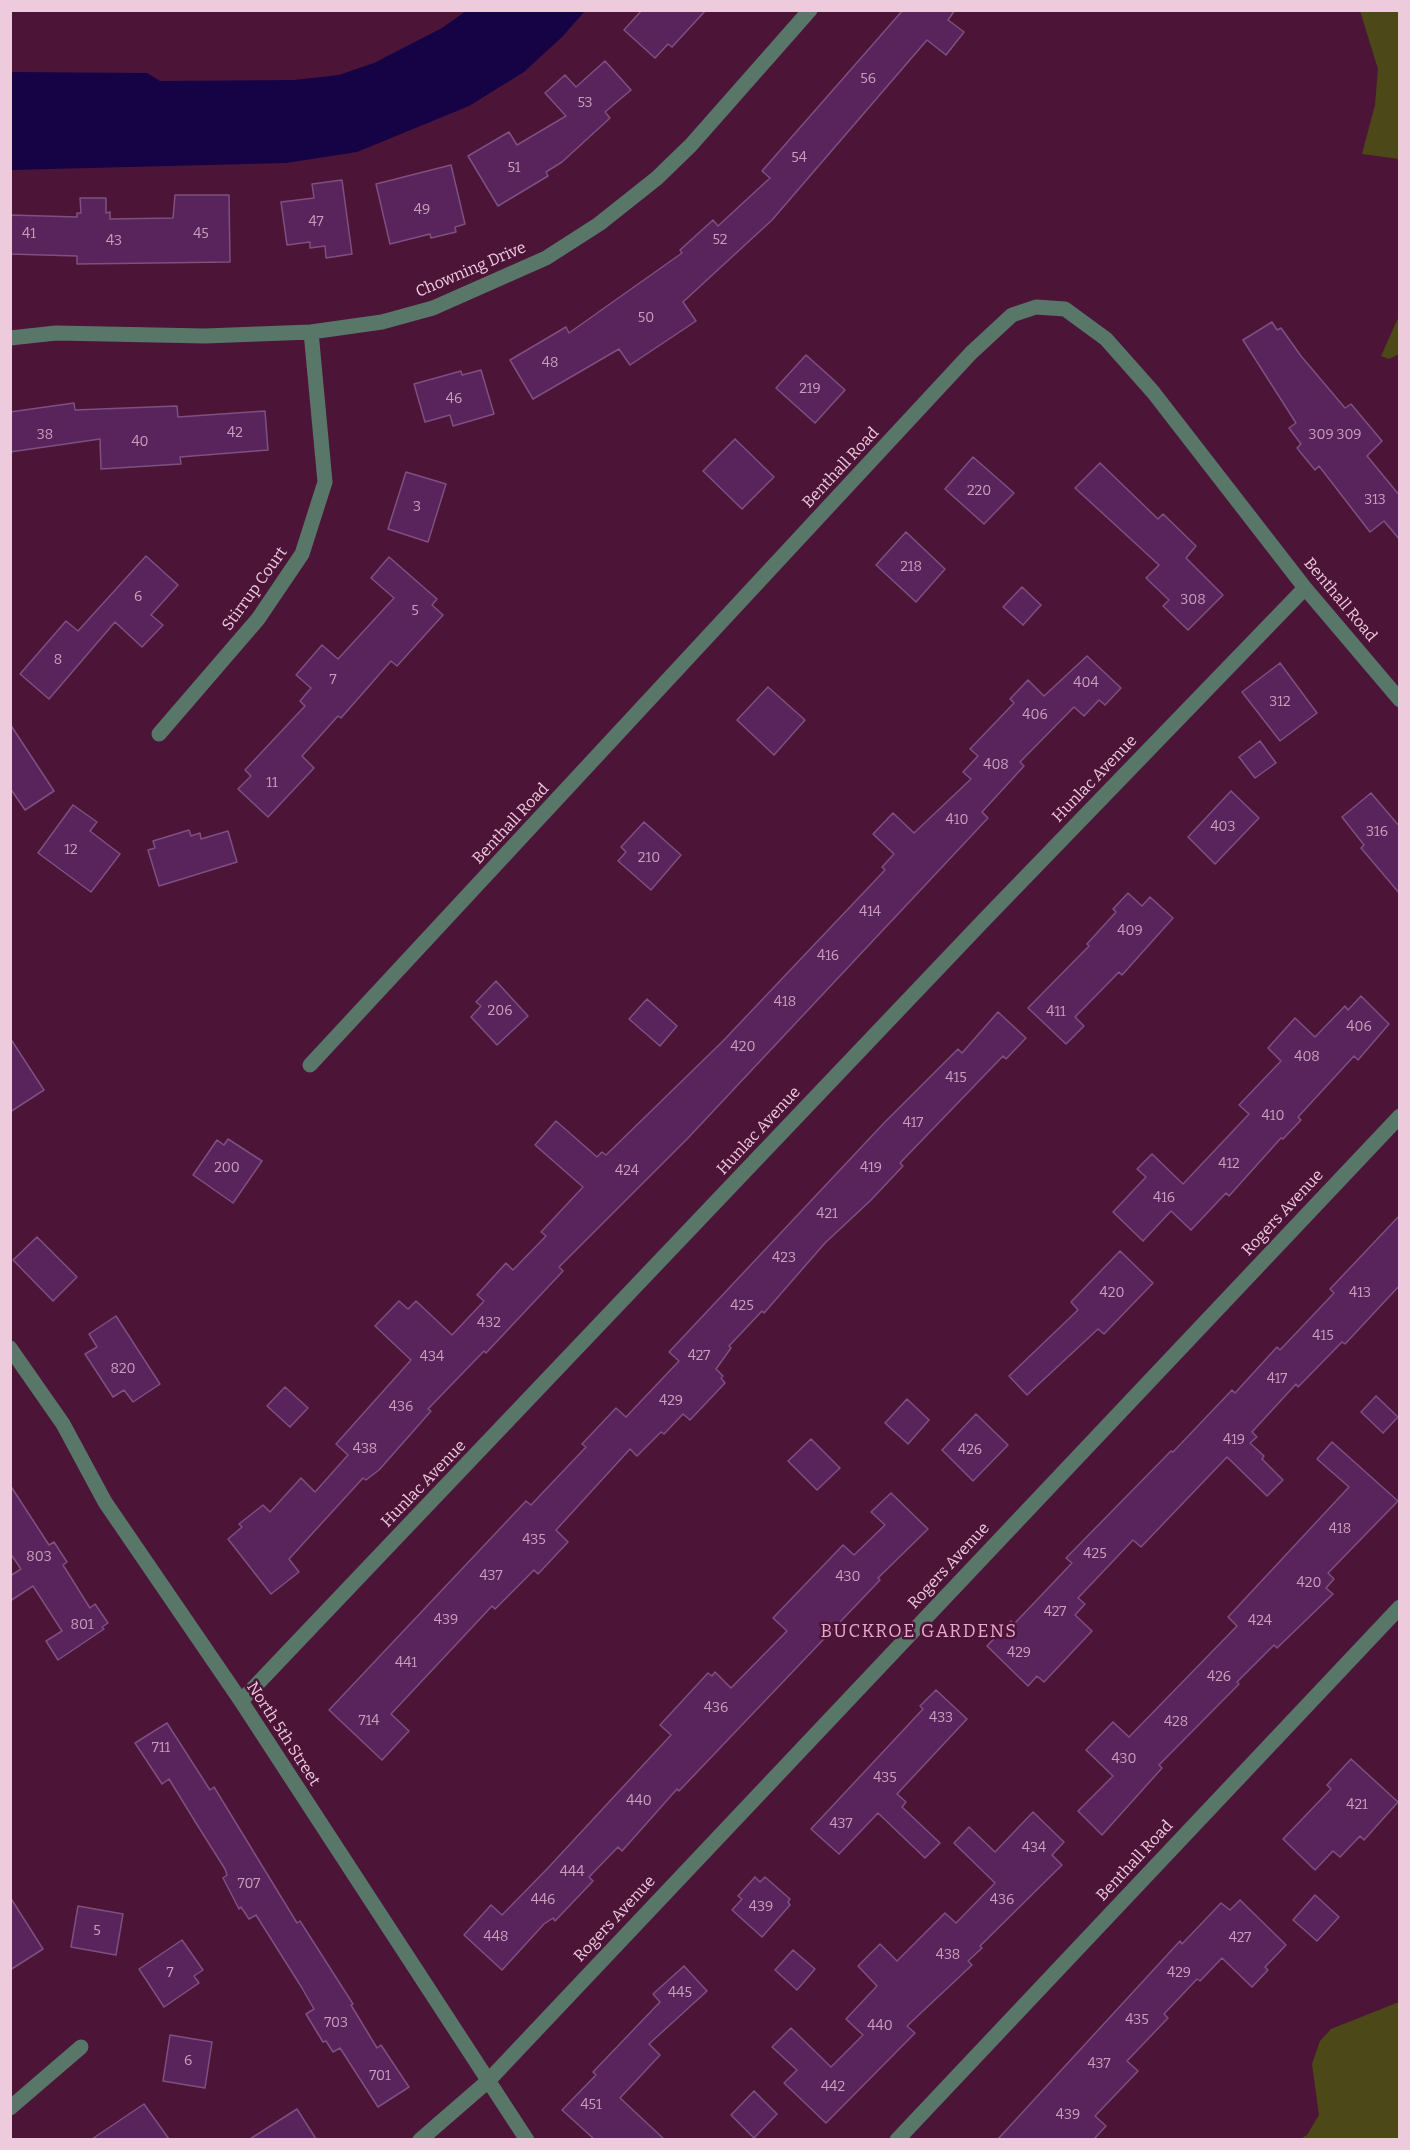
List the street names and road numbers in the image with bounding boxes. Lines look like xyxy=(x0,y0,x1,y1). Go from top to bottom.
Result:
street label: Chowning Drive xyxy=(413,238,529,302)
street label: Benthall Road xyxy=(799,424,883,512)
street label: Stirrup Court xyxy=(218,544,292,634)
street label: Benthall Road xyxy=(1299,554,1381,646)
street label: Hunlac Avenue xyxy=(1049,731,1141,827)
street label: Benthall Road xyxy=(469,780,553,868)
street label: Hunlac Avenue xyxy=(713,1083,805,1179)
street label: Rogers Avenue xyxy=(1238,1166,1328,1260)
street label: Hunlac Avenue xyxy=(378,1436,470,1532)
street label: Rogers Avenue xyxy=(904,1519,994,1613)
street label: North 5th Street xyxy=(242,1678,324,1790)
street label: Benthall Road xyxy=(1093,1817,1177,1905)
street label: Rogers Avenue xyxy=(570,1872,660,1966)

